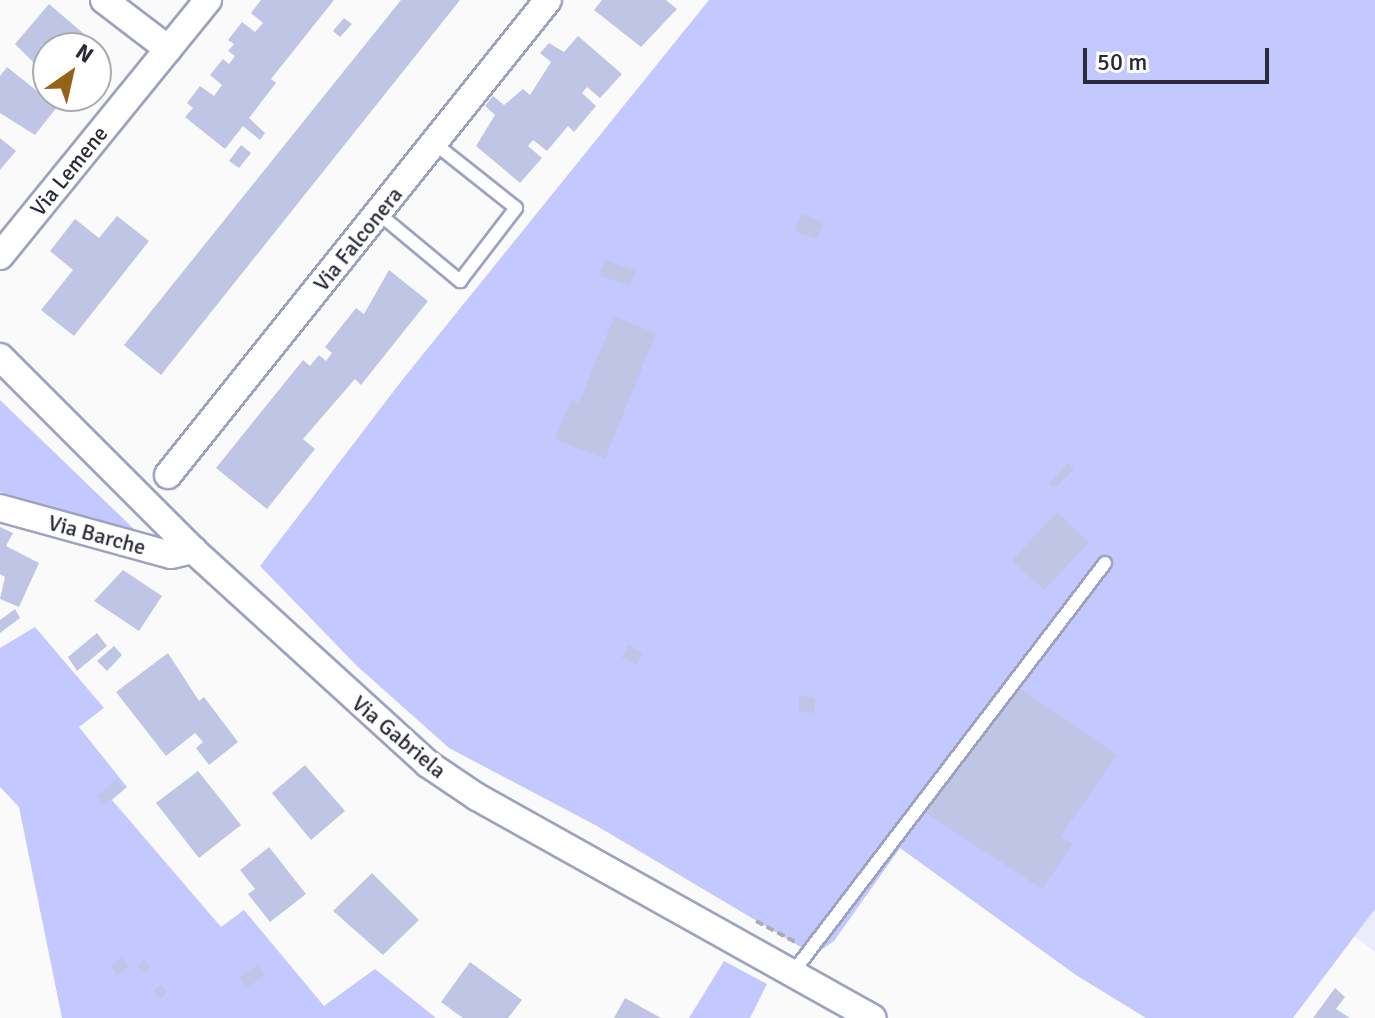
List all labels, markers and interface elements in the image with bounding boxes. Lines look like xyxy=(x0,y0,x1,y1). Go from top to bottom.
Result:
north arrow xyxy=(32,32,112,112)
scale bar xyxy=(1087,32,1273,82)
text: N xyxy=(71,38,98,69)
text: 50 m xyxy=(1097,47,1147,77)
street label: Via Lemene xyxy=(25,121,113,221)
street label: Via Falconera xyxy=(308,182,408,296)
street label: Via Barche xyxy=(45,509,149,561)
street label: Via Gabriela xyxy=(347,690,451,784)

